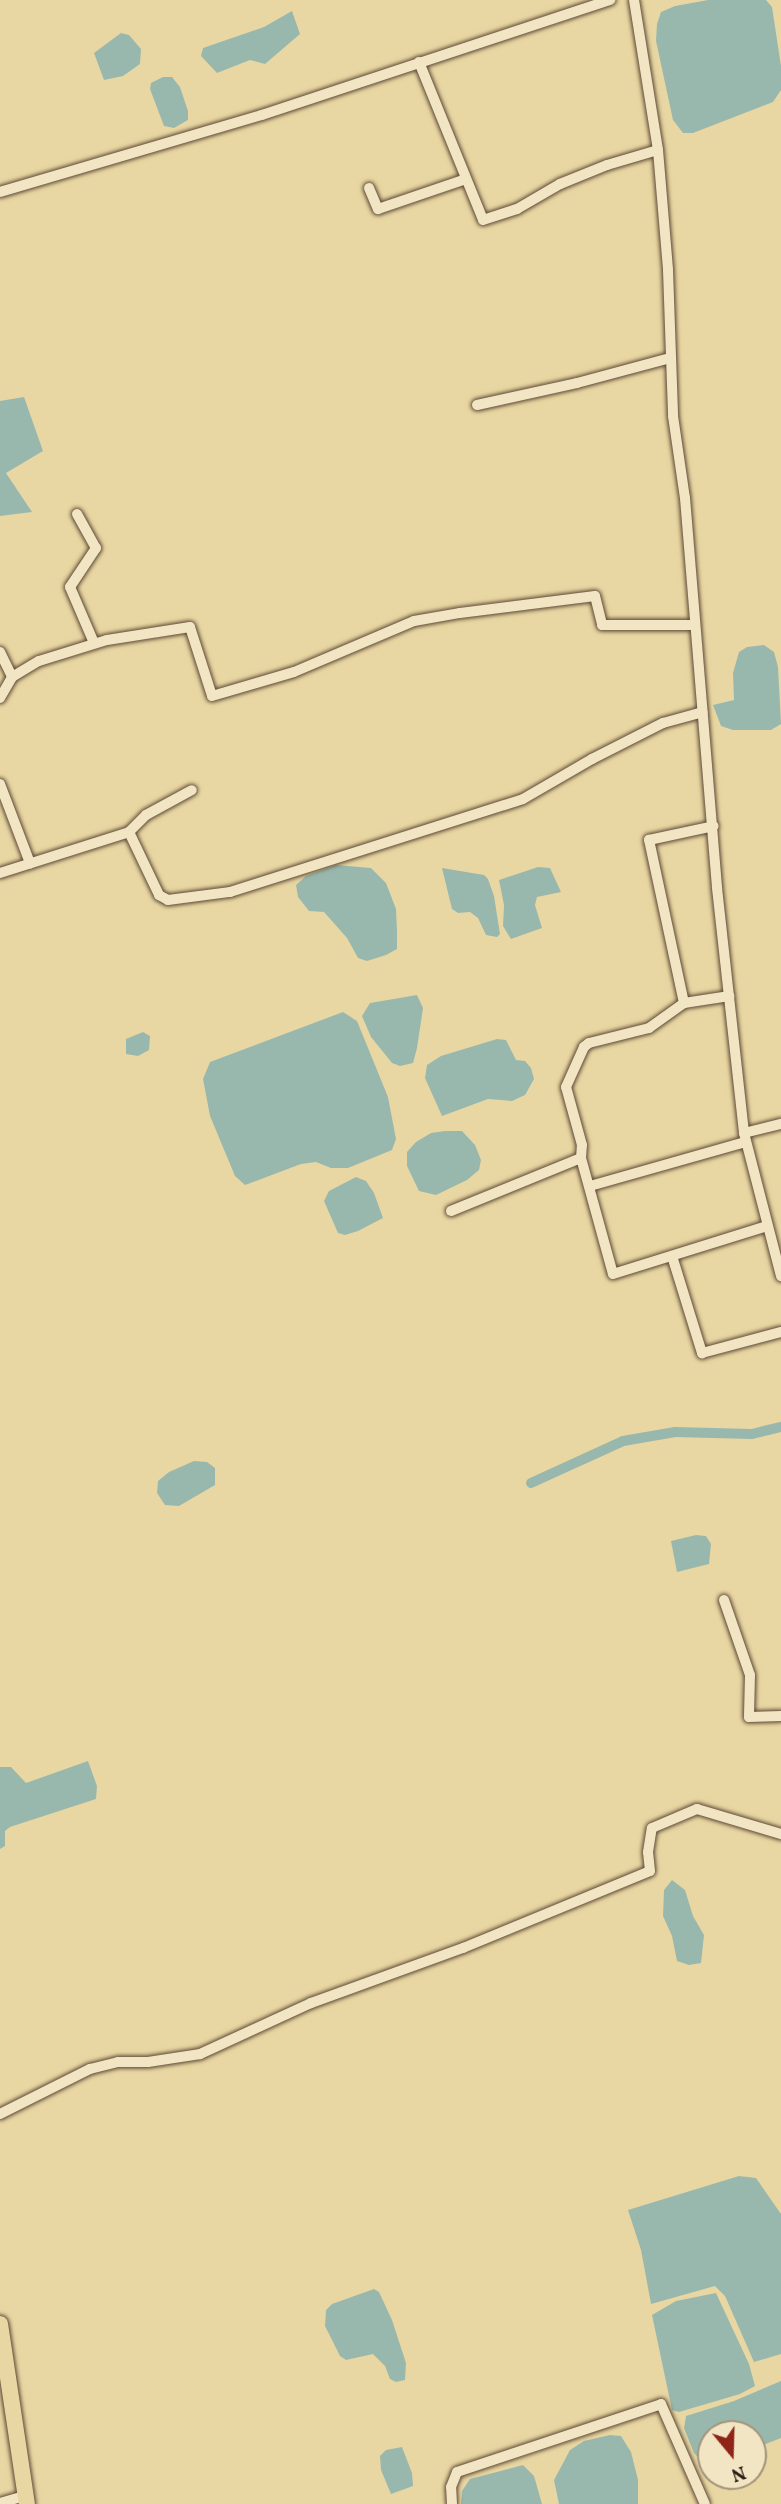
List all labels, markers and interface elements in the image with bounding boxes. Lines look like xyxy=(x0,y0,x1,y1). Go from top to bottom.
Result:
north arrow xyxy=(697,2420,767,2490)
text: N xyxy=(727,2458,749,2488)

